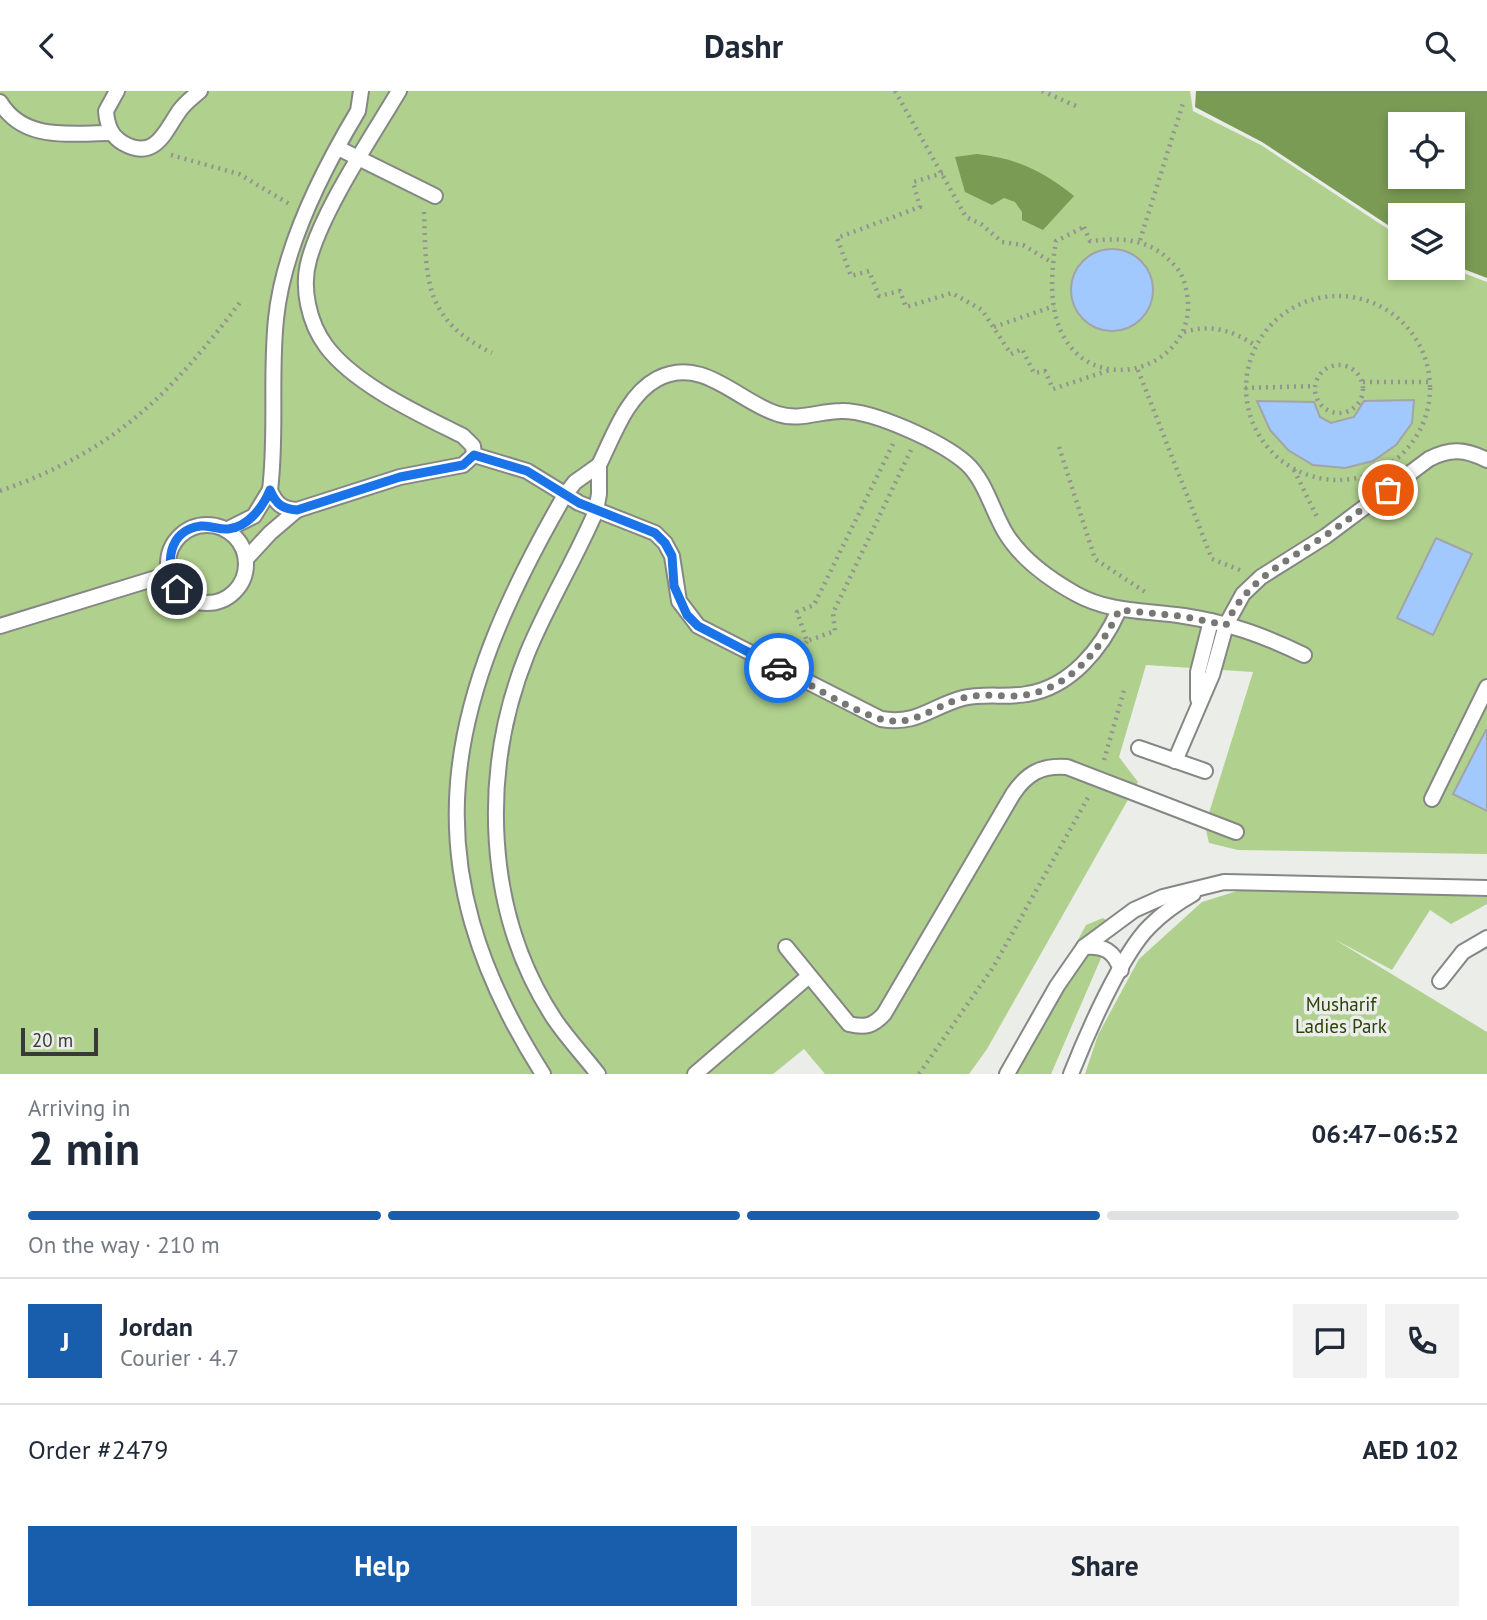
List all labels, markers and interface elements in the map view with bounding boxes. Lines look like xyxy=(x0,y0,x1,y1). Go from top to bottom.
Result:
text: Dashr xyxy=(704,25,783,67)
icon: back xyxy=(28,27,66,65)
icon: search xyxy=(1421,27,1459,65)
map controls xyxy=(1388,112,1465,280)
button: locate xyxy=(1388,112,1465,189)
button: layers xyxy=(1388,203,1465,280)
pin xyxy=(1358,460,1418,520)
icon: bag xyxy=(1369,471,1407,509)
pin xyxy=(147,559,207,619)
icon: home xyxy=(158,570,196,608)
courier xyxy=(744,633,814,703)
icon: car xyxy=(760,649,798,687)
park label: Musharif Ladies Park xyxy=(1295,992,1387,1038)
scale bar xyxy=(21,1025,98,1057)
text: 20 m xyxy=(32,1028,73,1052)
text: Arriving in xyxy=(28,1093,130,1122)
text: 06:47–06:52 xyxy=(1312,1117,1459,1150)
text: 2 min xyxy=(28,1118,140,1178)
text: On the way · 210 m xyxy=(28,1230,220,1259)
button: chat xyxy=(1293,1304,1367,1378)
button: phone xyxy=(1385,1304,1459,1378)
text: Jordan xyxy=(120,1310,193,1343)
text: J xyxy=(61,1325,69,1358)
text: Courier · 4.7 xyxy=(120,1343,239,1372)
text: Order #2479 xyxy=(28,1433,168,1466)
text: AED 102 xyxy=(1362,1433,1459,1466)
button: Help xyxy=(28,1526,737,1606)
button: Share xyxy=(751,1526,1459,1606)

